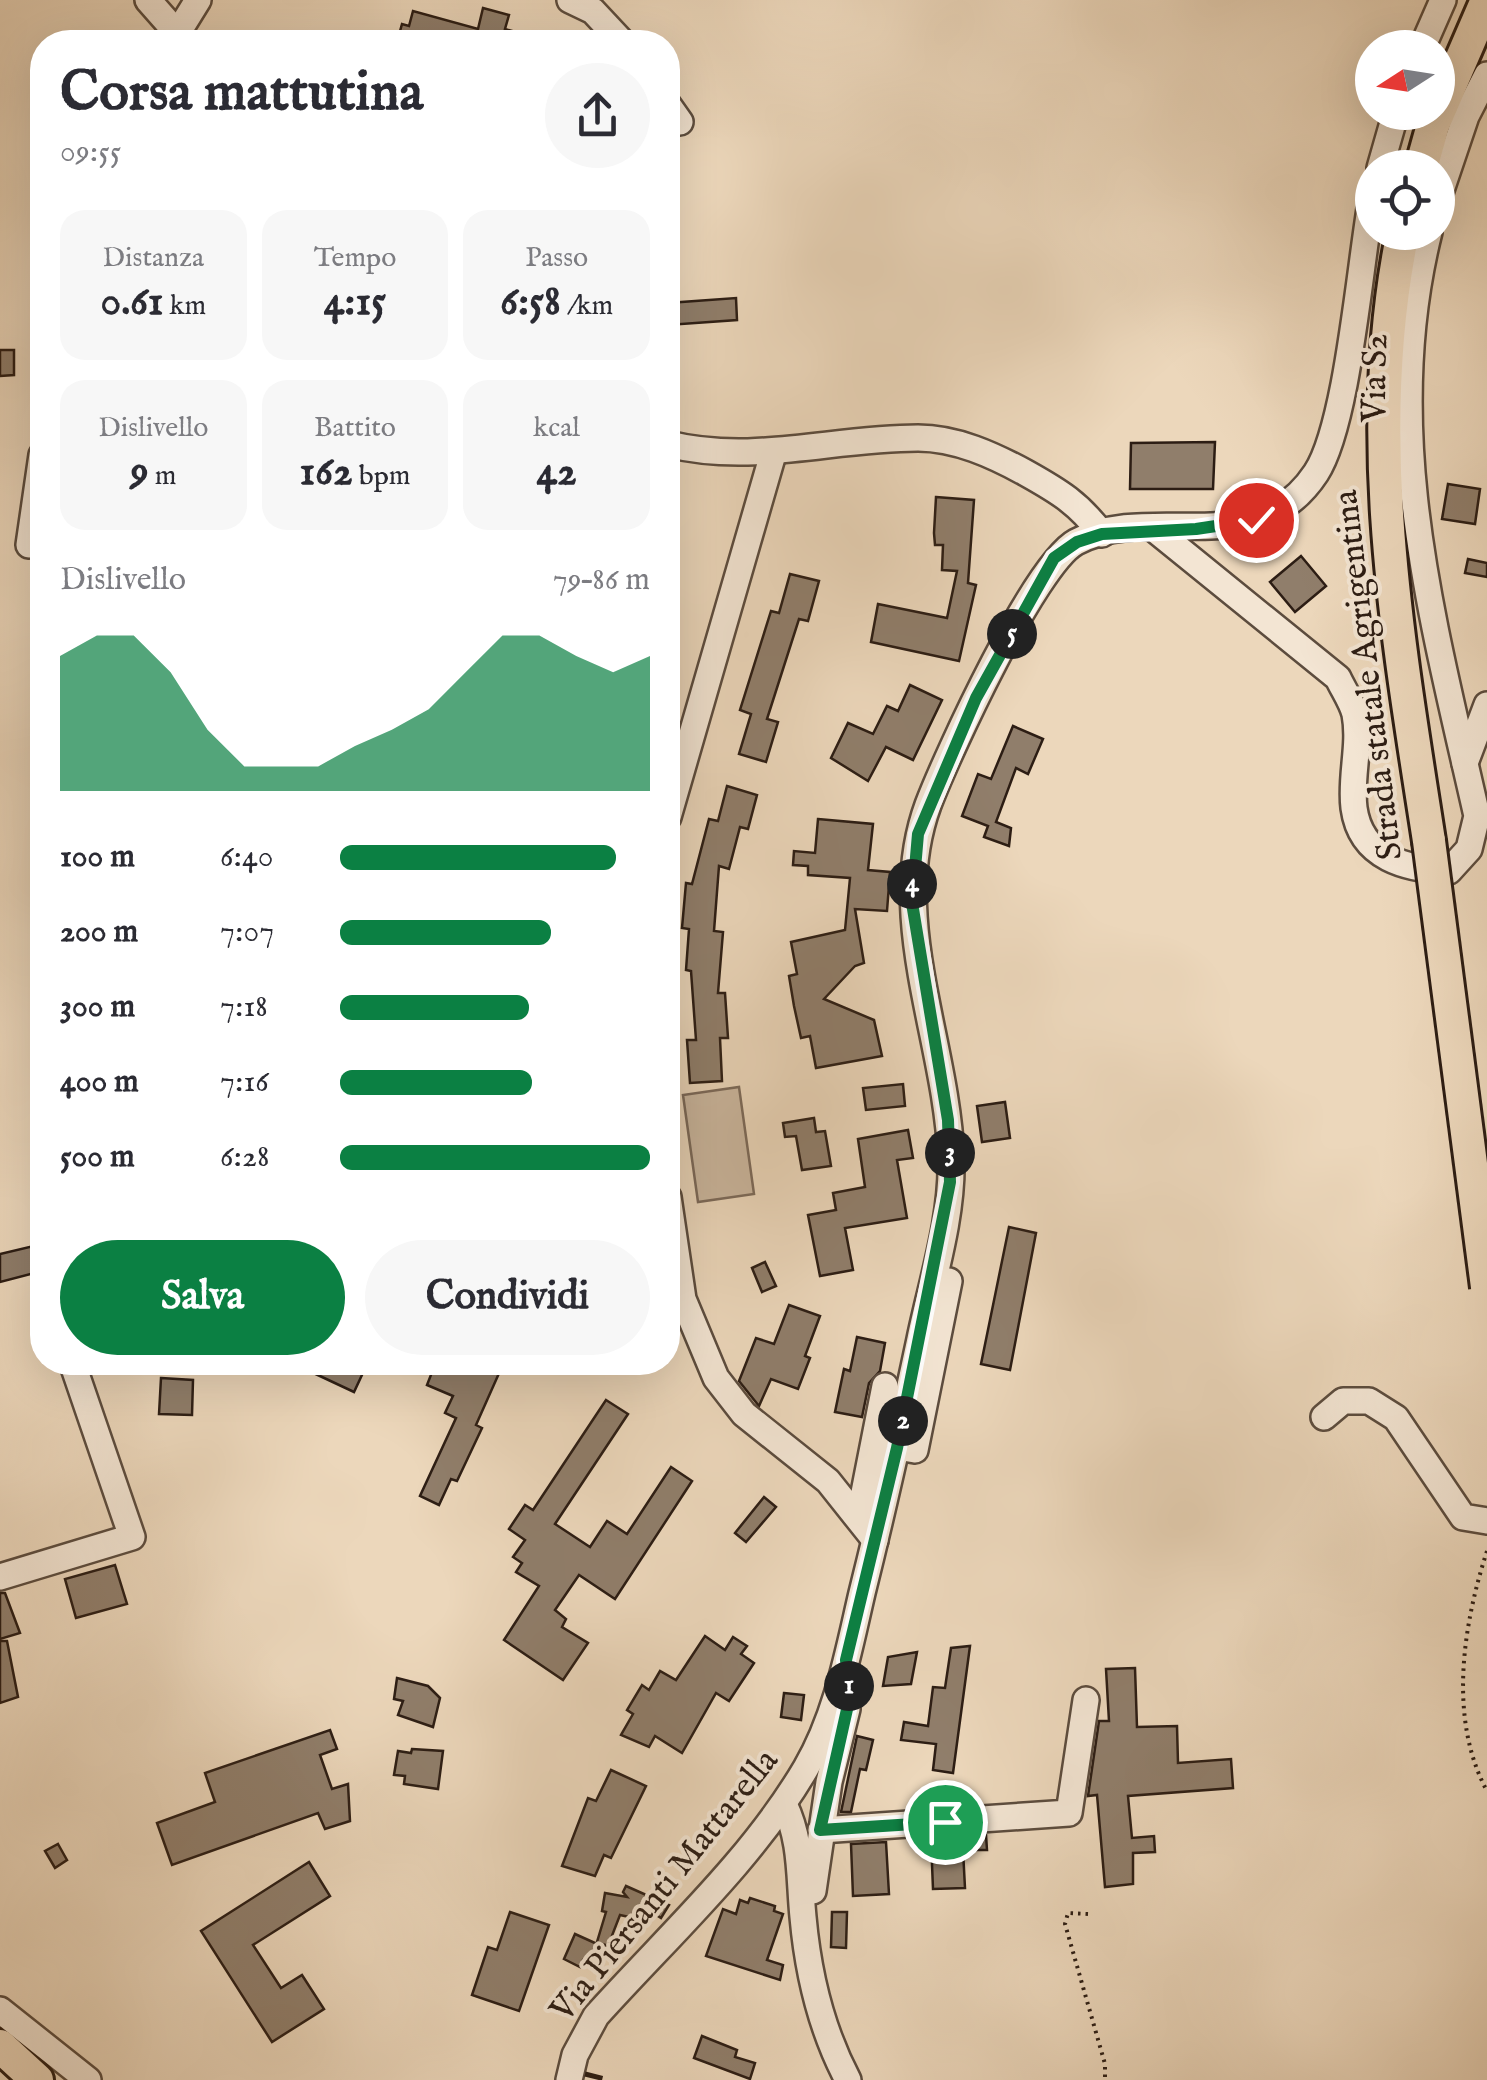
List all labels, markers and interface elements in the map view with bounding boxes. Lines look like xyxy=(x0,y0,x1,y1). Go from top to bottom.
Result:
north arrow xyxy=(1355,30,1455,130)
map controls xyxy=(1355,30,1455,250)
text: Corsa mattutina xyxy=(60,59,423,129)
button: share xyxy=(545,63,650,168)
text: 09:55 xyxy=(60,132,121,173)
button: locate xyxy=(1355,150,1455,250)
text: Distanza xyxy=(103,241,204,276)
text: Tempo xyxy=(314,241,396,276)
text: Passo xyxy=(525,241,588,276)
text: 0.61 xyxy=(101,276,163,329)
text: 4:15 xyxy=(324,276,386,329)
text: 6:58 xyxy=(500,276,561,329)
text: km xyxy=(163,289,206,324)
text: /km xyxy=(561,289,613,324)
street label: Via S2 xyxy=(1353,333,1399,424)
text: Dislivello xyxy=(98,411,208,446)
text: Battito xyxy=(314,411,396,446)
text: kcal xyxy=(533,411,580,446)
text: 9 xyxy=(130,446,149,499)
text: 162 xyxy=(300,446,353,499)
text: 42 xyxy=(537,446,577,499)
text: m xyxy=(149,459,176,494)
text: bpm xyxy=(353,459,410,494)
pin xyxy=(1214,478,1299,563)
street label: Strada statale Agrigentina xyxy=(1324,486,1414,863)
icon: check xyxy=(1229,493,1284,548)
text: Dislivello xyxy=(60,560,186,601)
text: 79–86 m xyxy=(553,560,650,601)
pin: 5 xyxy=(987,609,1037,659)
text: 5 xyxy=(1007,616,1017,651)
text: 100 m xyxy=(60,837,135,878)
text: 6:40 xyxy=(220,837,273,878)
pin: 4 xyxy=(887,859,937,909)
text: 4 xyxy=(905,866,919,901)
text: 200 m xyxy=(60,912,138,953)
text: 7:07 xyxy=(220,912,274,953)
text: 300 m xyxy=(60,987,135,1028)
text: 7:18 xyxy=(220,987,268,1028)
text: 400 m xyxy=(60,1062,139,1103)
text: 7:16 xyxy=(220,1062,269,1103)
pin: 3 xyxy=(925,1128,975,1178)
text: 3 xyxy=(945,1135,955,1170)
text: 500 m xyxy=(60,1137,135,1178)
text: 6:28 xyxy=(220,1137,270,1178)
button: Salva xyxy=(60,1240,345,1355)
button: Condividi xyxy=(365,1240,650,1355)
pin: 2 xyxy=(878,1396,928,1446)
text: 2 xyxy=(896,1403,910,1438)
pin: 1 xyxy=(824,1661,874,1711)
text: 1 xyxy=(844,1668,854,1703)
street label: Via Piersanti Mattarella xyxy=(540,1740,790,2033)
pin xyxy=(903,1780,988,1865)
icon: arrive xyxy=(918,1795,973,1850)

